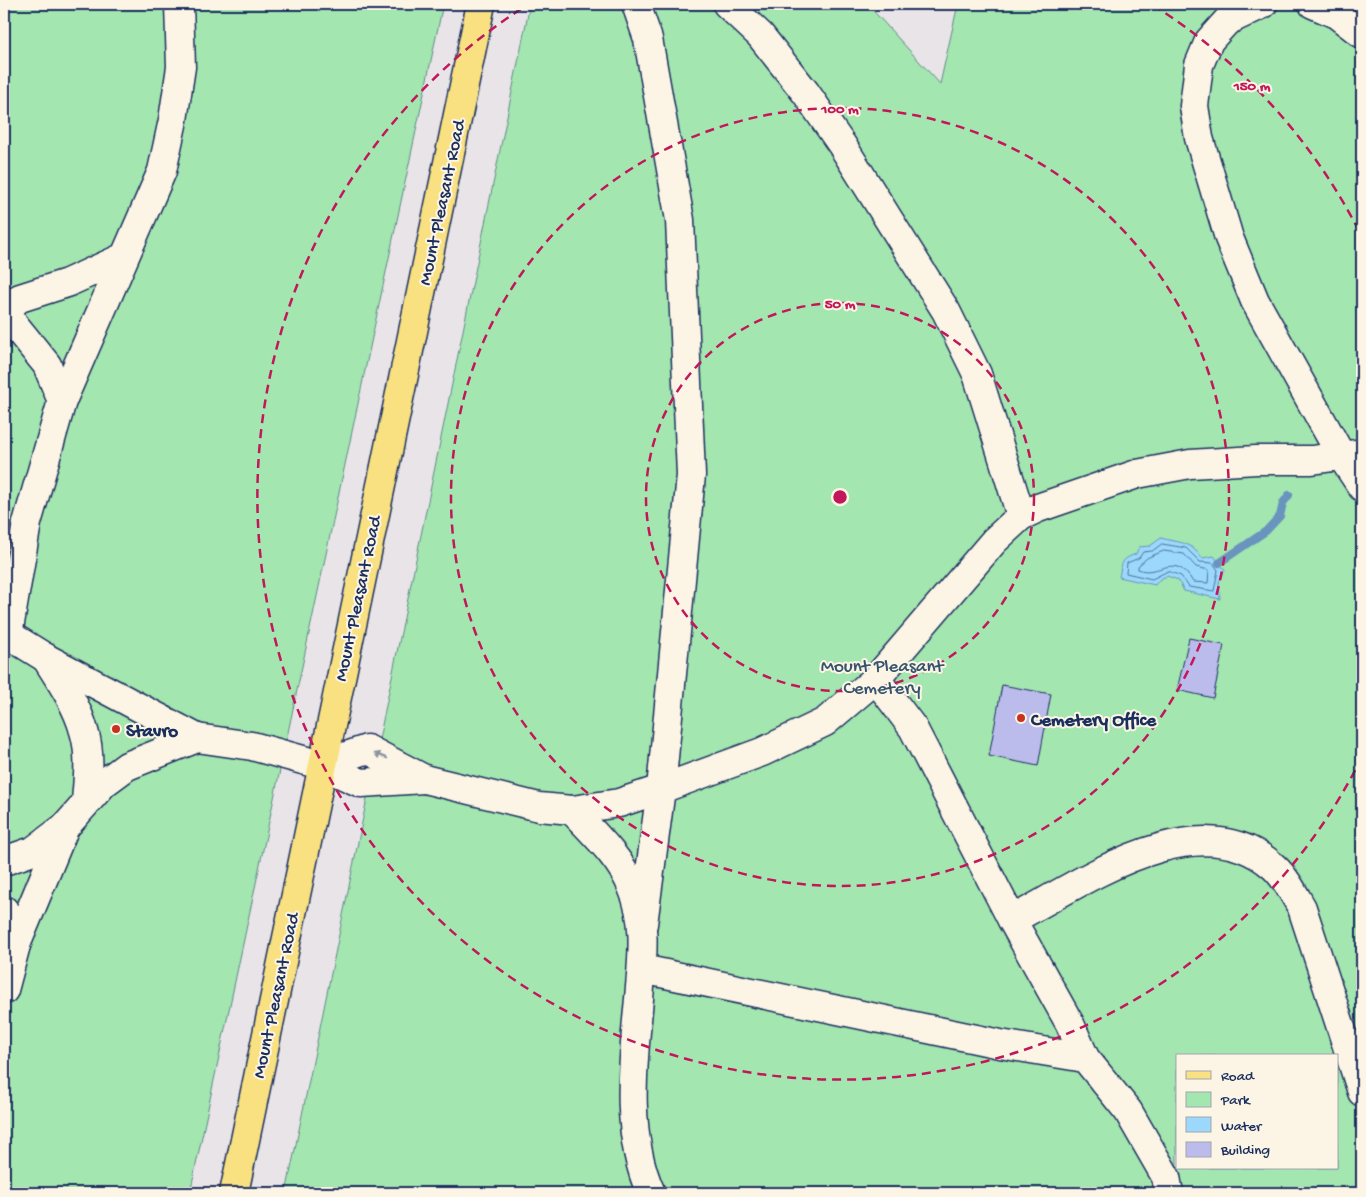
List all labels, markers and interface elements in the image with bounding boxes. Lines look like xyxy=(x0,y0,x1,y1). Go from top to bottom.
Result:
text: 150 m xyxy=(1233,78,1271,96)
text: 100 m xyxy=(820,101,859,119)
street label: Mount Pleasant Road xyxy=(415,116,473,288)
text: 50 m xyxy=(825,296,856,314)
centre of rings xyxy=(831,488,849,506)
street label: Mount Pleasant Road xyxy=(331,512,389,684)
park label: Mount Pleasant Cemetery xyxy=(821,656,946,701)
place label: Cemetery Office xyxy=(1030,710,1157,733)
marker: Cemetery Office xyxy=(1015,712,1027,724)
place label: Stavro xyxy=(126,721,178,744)
marker: Stavro xyxy=(110,723,122,735)
one-way arrow xyxy=(374,751,388,759)
street label: Mount Pleasant Road xyxy=(249,909,307,1081)
legend xyxy=(1176,1054,1338,1170)
text: Road xyxy=(1221,1068,1255,1086)
text: Park xyxy=(1220,1092,1251,1110)
text: Water xyxy=(1221,1118,1263,1136)
text: Building xyxy=(1220,1142,1270,1160)

